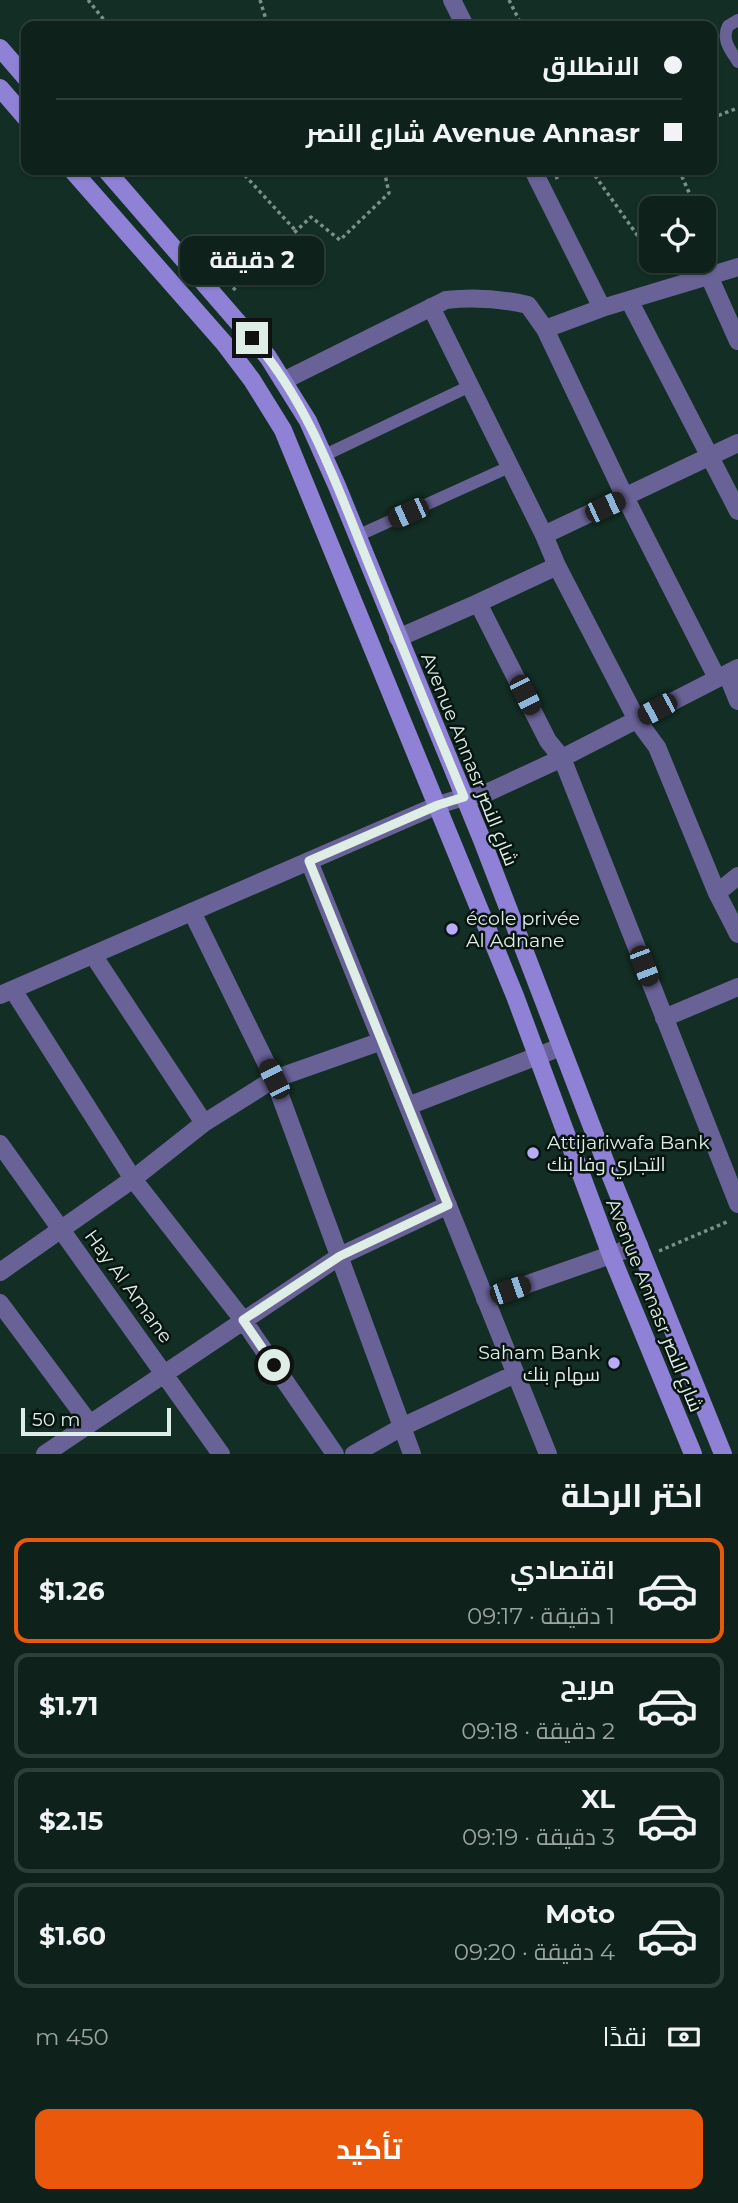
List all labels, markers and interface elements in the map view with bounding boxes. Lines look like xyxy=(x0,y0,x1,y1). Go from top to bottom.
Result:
text: الانطلاق xyxy=(542,50,640,82)
text: Avenue Annasr شارع النصر xyxy=(306,117,640,149)
map controls xyxy=(639,196,716,273)
button: locate xyxy=(639,196,716,273)
callout: 2 دقيقة xyxy=(180,236,324,286)
text: 2 دقيقة xyxy=(209,246,295,274)
route end xyxy=(236,322,268,354)
car xyxy=(582,489,629,525)
car xyxy=(385,495,432,531)
street label: Avenue Annasr شارع النصر xyxy=(414,649,523,870)
car xyxy=(507,672,544,718)
car xyxy=(634,690,681,728)
place label: école privée Al Adnane xyxy=(466,907,580,952)
marker: école privée Al Adnane xyxy=(444,921,460,937)
car xyxy=(627,943,662,989)
car xyxy=(256,1056,293,1102)
place label: Attijariwafa Bank التجاري وفا بنك xyxy=(547,1131,710,1179)
marker: Attijariwafa Bank التجاري وفا بنك xyxy=(525,1145,541,1161)
street label: Avenue Annasr شارع النصر xyxy=(599,1195,708,1416)
street label: Hay Al Amane xyxy=(80,1225,177,1347)
car xyxy=(487,1273,534,1307)
place label: Saham Bank سهام بنك xyxy=(478,1341,601,1388)
route start xyxy=(258,1349,290,1381)
marker: Saham Bank سهام بنك xyxy=(606,1355,622,1371)
scale bar xyxy=(21,1405,172,1437)
text: 50 m xyxy=(32,1408,80,1431)
text: اختر الرحلة xyxy=(561,1476,703,1515)
text: اقتصادي xyxy=(510,1554,615,1586)
icon: car xyxy=(636,1559,699,1622)
text: $1.26 xyxy=(39,1575,105,1607)
text: 1 دقيقة · 09:17 xyxy=(467,1602,615,1630)
text: مريح xyxy=(560,1669,615,1701)
icon: car xyxy=(636,1674,699,1737)
text: $1.71 xyxy=(39,1690,98,1722)
text: 2 دقيقة · 09:18 xyxy=(461,1717,615,1745)
text: XL xyxy=(581,1783,615,1815)
icon: car xyxy=(636,1789,699,1852)
text: $2.15 xyxy=(39,1805,103,1837)
text: 3 دقيقة · 09:19 xyxy=(462,1823,615,1851)
text: Moto xyxy=(545,1898,615,1930)
icon: car xyxy=(636,1904,699,1967)
text: $1.60 xyxy=(39,1920,106,1952)
text: 4 دقيقة · 09:20 xyxy=(454,1938,615,1966)
icon: cash xyxy=(665,2018,703,2056)
text: نقدًا xyxy=(603,2021,647,2053)
text: 450 m xyxy=(35,2023,109,2051)
button: تأكيد xyxy=(35,2109,703,2189)

